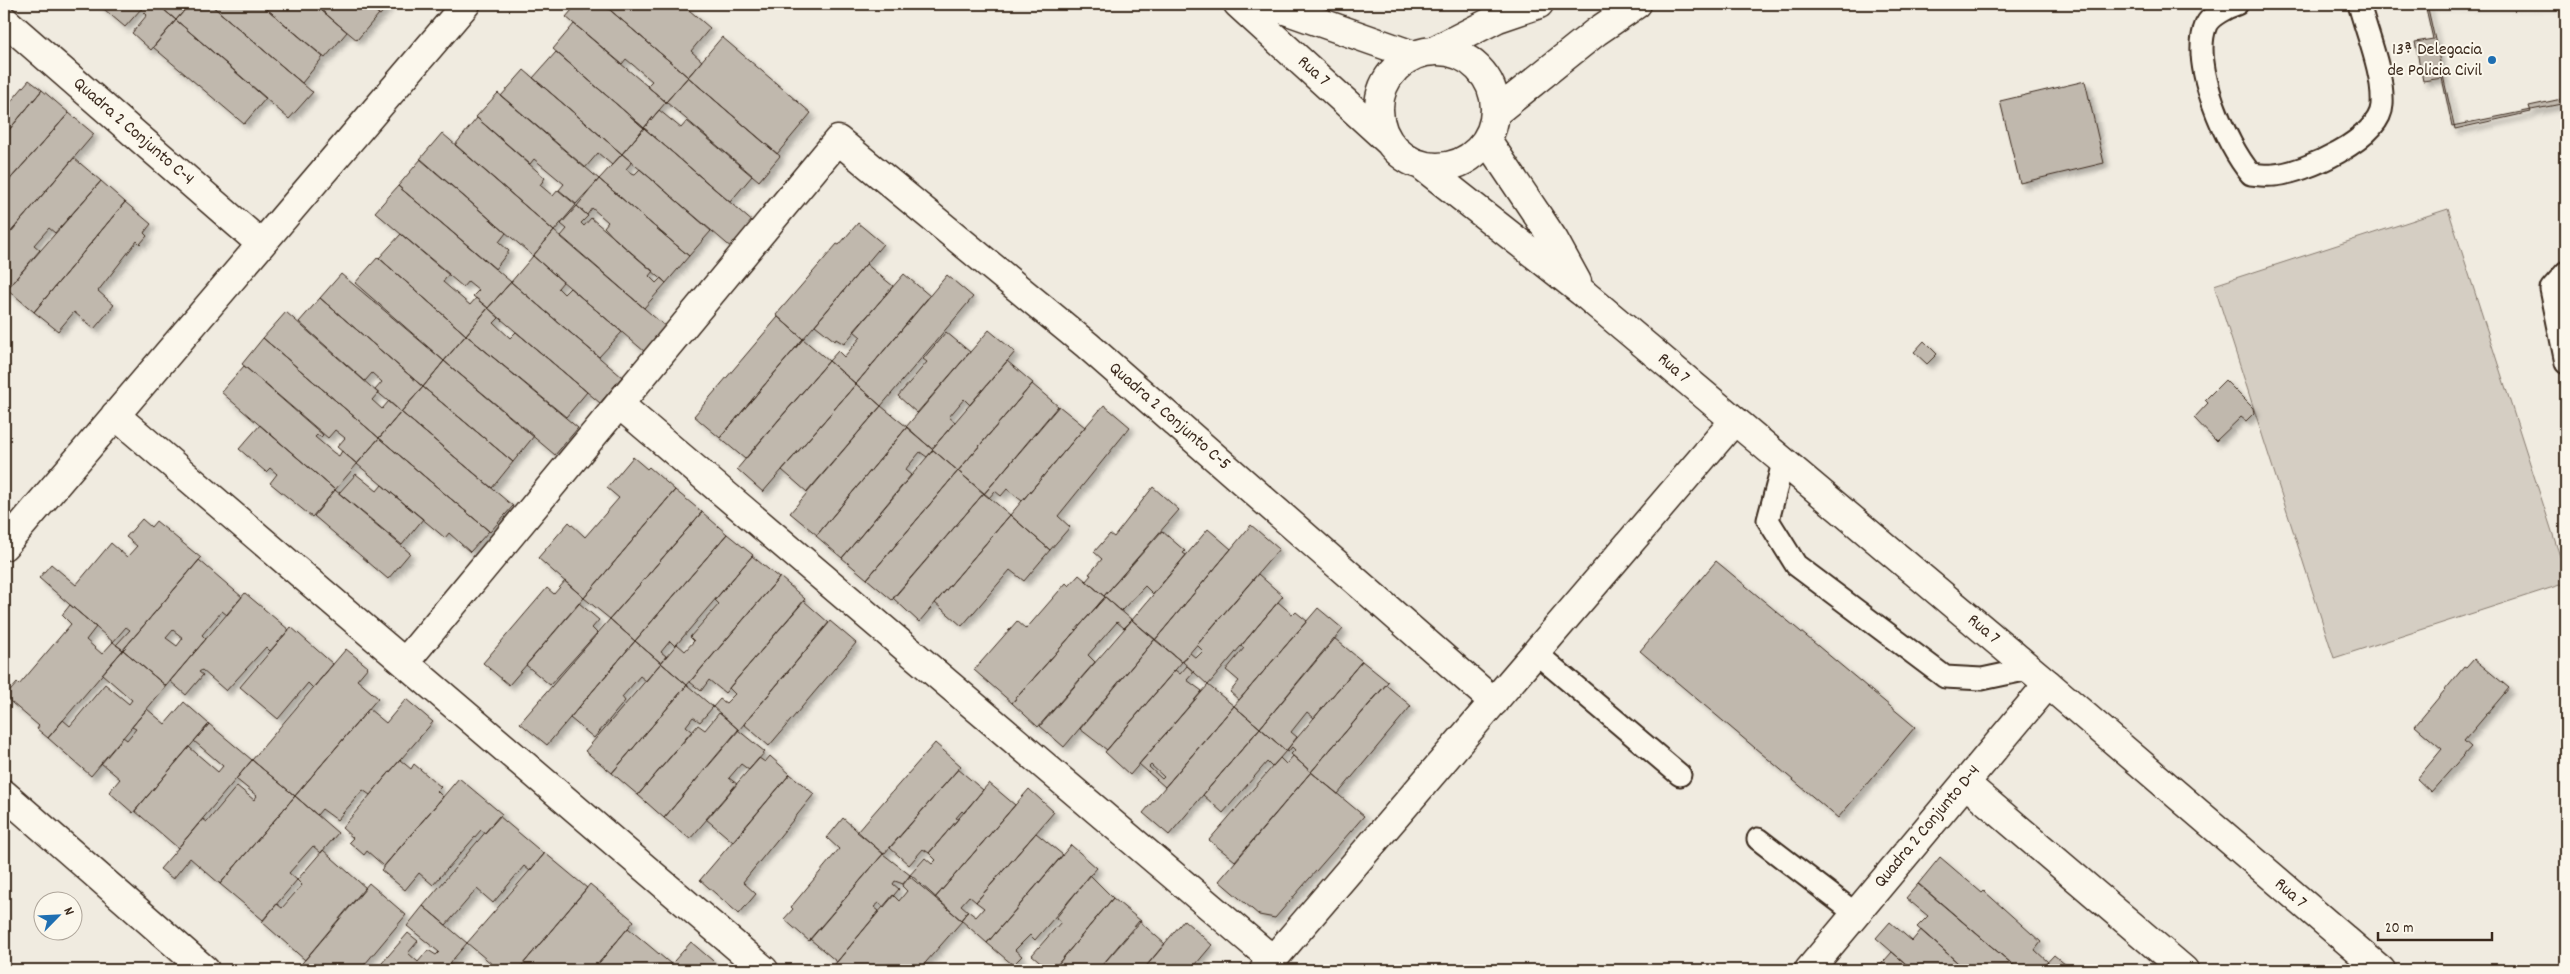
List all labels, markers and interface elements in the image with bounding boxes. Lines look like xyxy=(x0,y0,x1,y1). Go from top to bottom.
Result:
place label: 13ª Delegacia de Policia Civil xyxy=(2387,38,2483,84)
street label: Rua 7 xyxy=(1291,51,1335,93)
marker: 13ª Delegacia de Policia Civil xyxy=(2486,54,2498,66)
street label: Quadra 2 Conjunto C-4 xyxy=(67,72,199,192)
street label: Rua 7 xyxy=(1651,348,1695,390)
street label: Quadra 2 Conjunto C-5 xyxy=(1102,357,1236,477)
street label: Rua 7 xyxy=(1961,609,2005,651)
street label: Quadra 2 Conjunto D-4 xyxy=(1869,760,1987,894)
street label: Rua 7 xyxy=(2268,873,2312,915)
north arrow xyxy=(32,892,82,942)
text: N xyxy=(58,904,79,919)
scale bar xyxy=(2378,909,2491,941)
text: 20 m xyxy=(2385,918,2413,940)

